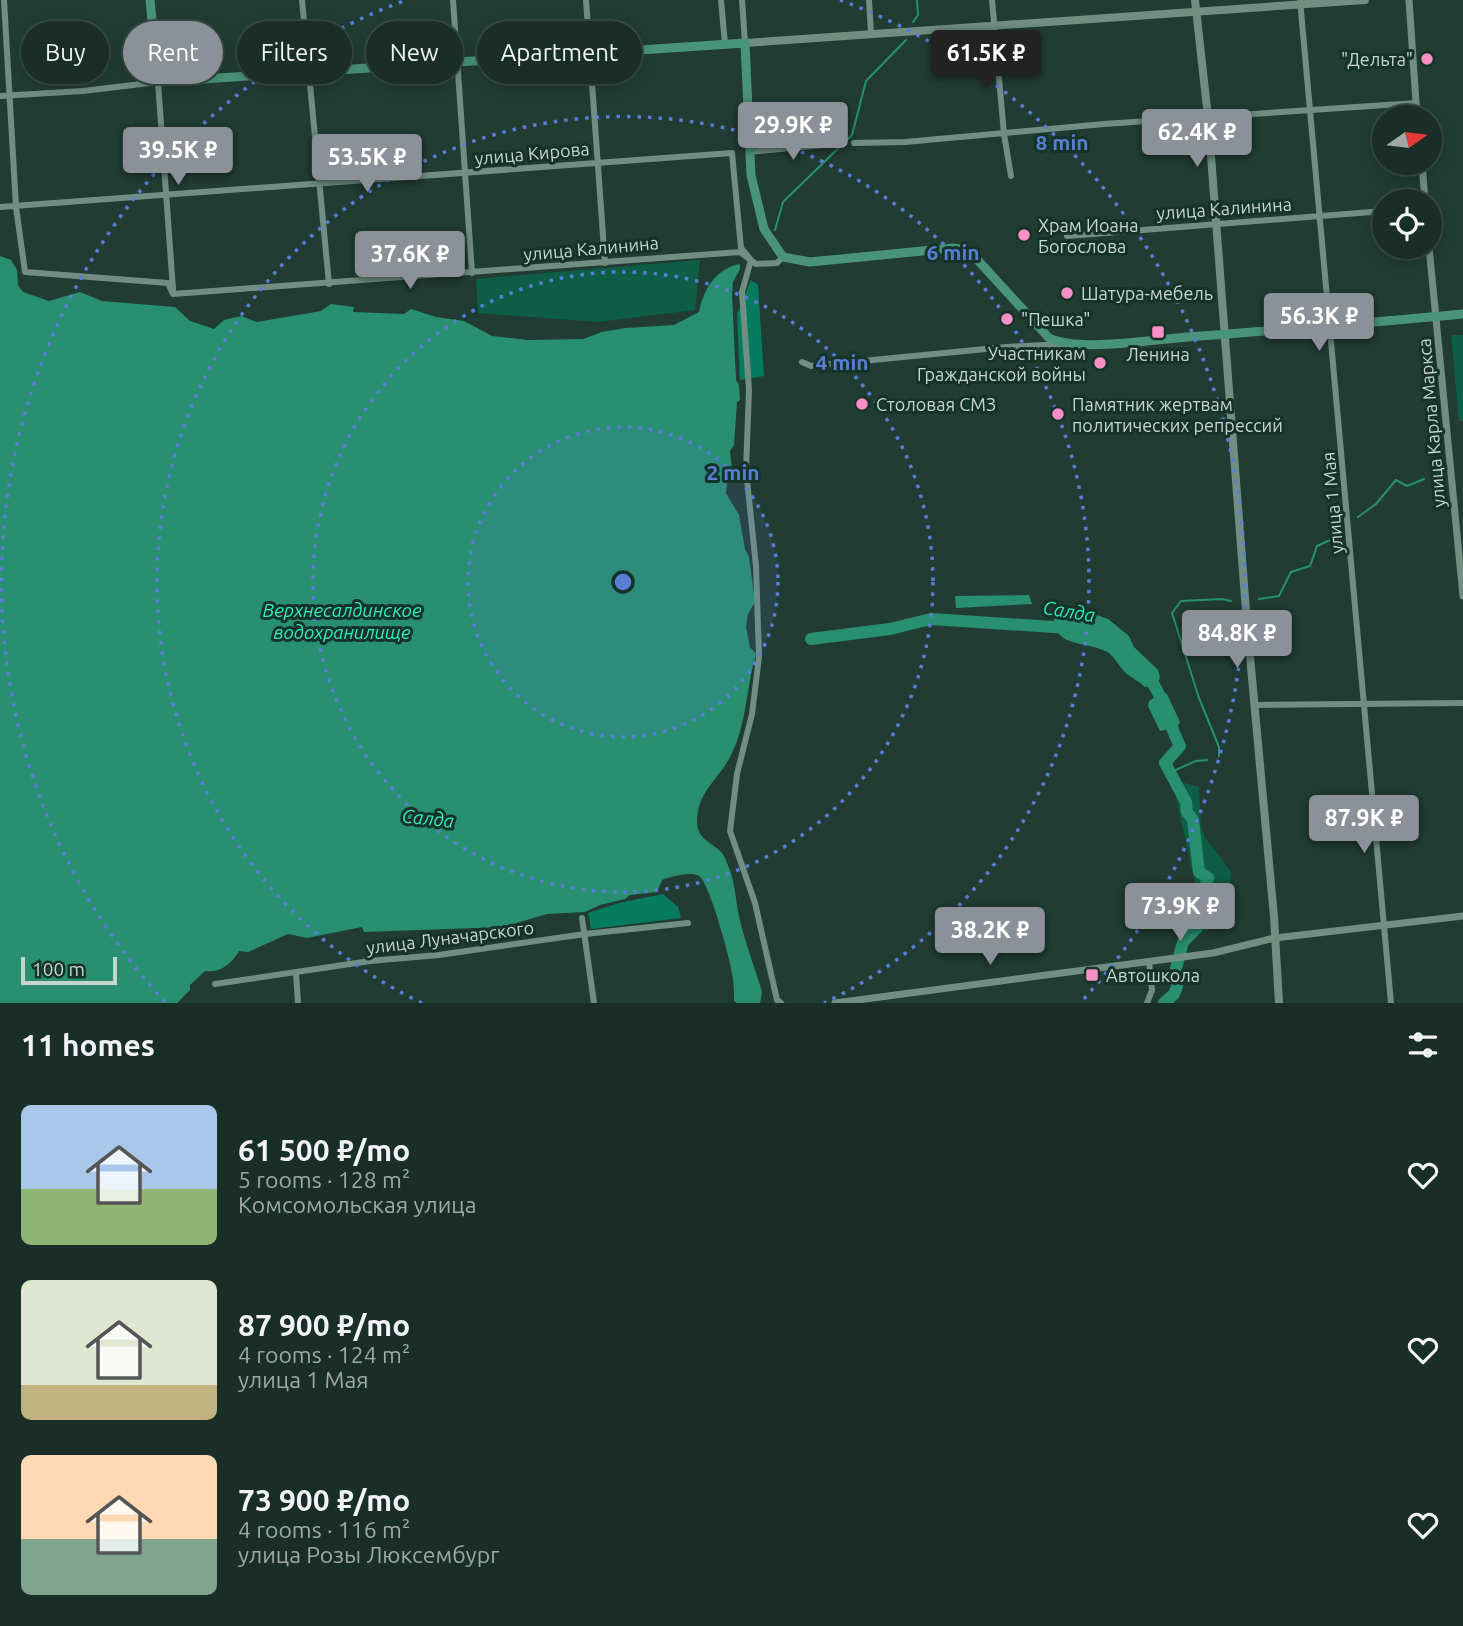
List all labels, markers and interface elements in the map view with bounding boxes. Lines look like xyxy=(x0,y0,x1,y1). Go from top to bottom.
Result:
chip: Buy xyxy=(21,21,109,84)
chip: Rent xyxy=(123,21,223,84)
chip: Filters xyxy=(237,21,352,84)
chip: New xyxy=(366,21,463,84)
chip: Apartment xyxy=(477,21,642,84)
pin: 61.5K ₽ xyxy=(921,31,1051,90)
text: 61.5K ₽ xyxy=(947,40,1025,65)
place label: "Дельта" xyxy=(1341,49,1413,69)
marker: "Дельта" xyxy=(1419,51,1435,67)
pin: 29.9K ₽ xyxy=(728,102,858,162)
north arrow xyxy=(1372,105,1442,175)
map controls xyxy=(1372,105,1442,259)
pin: 62.4K ₽ xyxy=(1132,110,1262,169)
text: 29.9K ₽ xyxy=(754,112,832,137)
text: 62.4K ₽ xyxy=(1158,119,1236,144)
pin: 39.5K ₽ xyxy=(113,128,243,187)
text: 8 min xyxy=(1035,130,1089,154)
pin: 53.5K ₽ xyxy=(302,134,432,194)
text: 39.5K ₽ xyxy=(139,137,217,162)
street label: улица Кирова xyxy=(474,138,590,168)
text: 53.5K ₽ xyxy=(328,144,406,169)
button: locate xyxy=(1372,189,1442,259)
street label: улица Калинина xyxy=(1156,193,1292,223)
place label: Храм Иоана Богослова xyxy=(1038,215,1138,256)
marker: Храм Иоана Богослова xyxy=(1016,227,1032,243)
pin: 37.6K ₽ xyxy=(345,232,475,291)
street label: улица Калинина xyxy=(523,232,659,264)
text: 6 min xyxy=(926,240,980,264)
text: 37.6K ₽ xyxy=(371,241,449,266)
place label: Шатура-мебель xyxy=(1081,283,1213,303)
marker: Шатура-мебель xyxy=(1059,285,1075,301)
pin: 56.3K ₽ xyxy=(1254,294,1384,353)
text: 56.3K ₽ xyxy=(1280,303,1358,328)
place label: "Пешка" xyxy=(1021,309,1091,329)
marker: "Пешка" xyxy=(999,311,1015,327)
marker: Ленина xyxy=(1150,324,1166,340)
street label: улица Карла Маркса xyxy=(1414,337,1448,509)
place label: Участникам Гражданской войны xyxy=(917,343,1086,384)
place label: Ленина xyxy=(1126,344,1190,364)
text: 4 min xyxy=(815,350,869,374)
marker: Участникам Гражданской войны xyxy=(1092,355,1108,371)
place label: Столовая СМЗ xyxy=(876,394,996,414)
place label: Памятник жертвам политических репрессий xyxy=(1072,394,1283,435)
marker: Столовая СМЗ xyxy=(854,396,870,412)
marker: Памятник жертвам политических репрессий xyxy=(1050,406,1066,422)
street label: улица 1 Мая xyxy=(1318,451,1346,555)
text: 2 min xyxy=(706,460,760,484)
centre of rings xyxy=(611,570,635,594)
water label: Салда xyxy=(1041,596,1097,626)
water label: Верхнесалдинское водохранилище xyxy=(263,599,422,643)
pin: 84.8K ₽ xyxy=(1172,610,1302,670)
text: 84.8K ₽ xyxy=(1198,620,1276,645)
pin: 87.9K ₽ xyxy=(1299,796,1429,855)
water label: Салда xyxy=(401,804,455,832)
text: 87.9K ₽ xyxy=(1325,805,1403,830)
pin: 73.9K ₽ xyxy=(1115,884,1245,943)
text: 73.9K ₽ xyxy=(1141,893,1219,918)
pin: 38.2K ₽ xyxy=(925,908,1055,967)
street label: улица Луначарского xyxy=(365,917,535,957)
text: 38.2K ₽ xyxy=(951,917,1029,942)
scale bar xyxy=(21,954,117,986)
text: 100 m xyxy=(32,958,85,980)
place label: Автошкола xyxy=(1106,965,1200,985)
marker: Автошкола xyxy=(1084,967,1100,983)
icon: filters xyxy=(1404,1026,1442,1064)
text: 11 homes xyxy=(21,1028,155,1062)
icon: home xyxy=(77,1133,161,1217)
text: 61 500 ₽/mo xyxy=(238,1133,410,1167)
icon: heart xyxy=(1404,1156,1442,1194)
text: 5 rooms · 128 m² xyxy=(238,1167,410,1192)
text: Комсомольская улица xyxy=(238,1192,476,1217)
icon: home xyxy=(77,1308,161,1392)
text: 87 900 ₽/mo xyxy=(238,1308,410,1342)
icon: heart xyxy=(1404,1331,1442,1369)
text: 4 rooms · 124 m² xyxy=(238,1342,410,1367)
text: улица 1 Мая xyxy=(238,1367,369,1392)
icon: home xyxy=(77,1483,161,1567)
text: 73 900 ₽/mo xyxy=(238,1483,410,1517)
icon: heart xyxy=(1404,1506,1442,1544)
text: 4 rooms · 116 m² xyxy=(238,1517,410,1542)
text: улица Розы Люксембург xyxy=(238,1542,499,1567)

